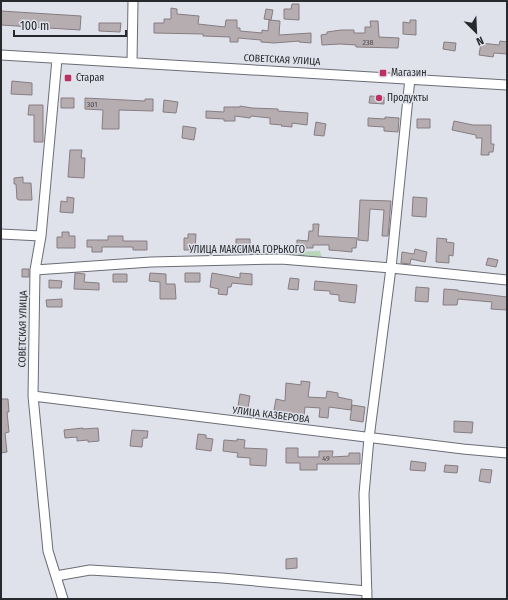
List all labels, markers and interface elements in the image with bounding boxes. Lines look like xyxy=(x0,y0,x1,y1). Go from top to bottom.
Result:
scale bar xyxy=(14,12,126,38)
north arrow xyxy=(456,12,496,52)
text: 100 m xyxy=(20,19,49,33)
text: N xyxy=(474,33,486,48)
house number: 238 xyxy=(362,38,374,47)
street label: СОВЕТСКАЯ УЛИЦА xyxy=(243,52,322,68)
place label: Магазин xyxy=(391,67,427,79)
marker: Магазин xyxy=(378,68,388,78)
place label: Старая xyxy=(76,72,104,84)
marker: Старая xyxy=(63,73,73,83)
place label: Продукты xyxy=(387,92,428,104)
marker: Продукты xyxy=(374,93,384,103)
house number: 301 xyxy=(87,100,97,109)
street label: УЛИЦА МАКСИМА ГОРЬКОГО xyxy=(188,244,305,256)
street label: СОВЕТСКАЯ УЛИЦА xyxy=(16,290,30,368)
street label: УЛИЦА КАЗБЕРОВА xyxy=(231,404,311,426)
house number: 49 xyxy=(322,454,330,463)

